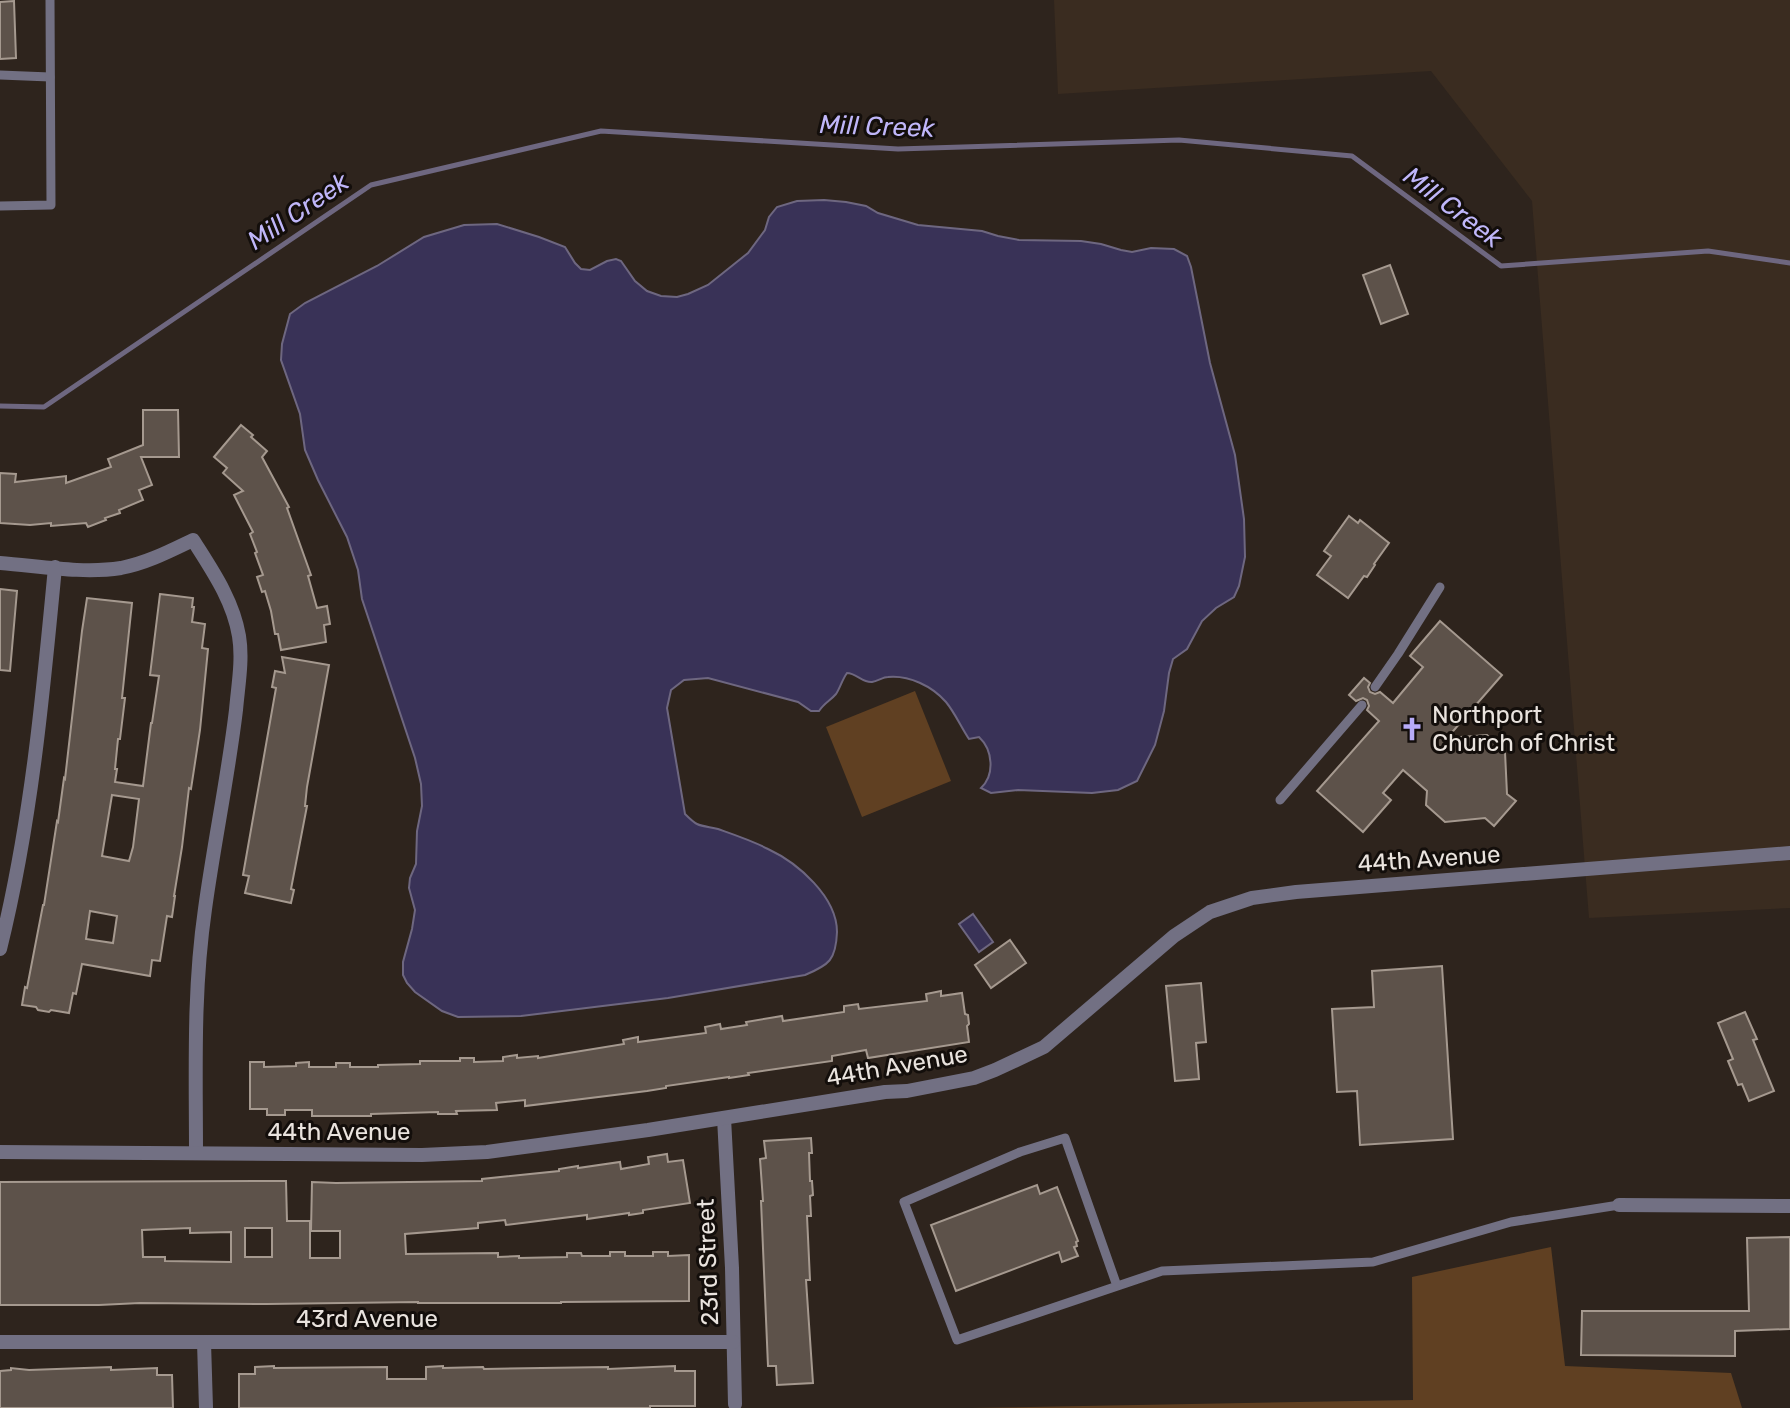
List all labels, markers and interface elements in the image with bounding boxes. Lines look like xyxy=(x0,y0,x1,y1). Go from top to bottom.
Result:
water label: Mill Creek xyxy=(819,109,936,144)
water label: Mill Creek xyxy=(1397,160,1509,255)
water label: Mill Creek xyxy=(242,166,355,257)
place label: Northport Church of Christ xyxy=(1432,701,1615,757)
church icon: Northport Church of Christ xyxy=(1398,715,1426,743)
street label: 44th Avenue xyxy=(1357,840,1501,878)
street label: 44th Avenue xyxy=(824,1040,970,1092)
street label: 44th Avenue xyxy=(267,1118,411,1146)
street label: 23rd Street xyxy=(692,1198,724,1326)
street label: 43rd Avenue xyxy=(296,1305,438,1333)

